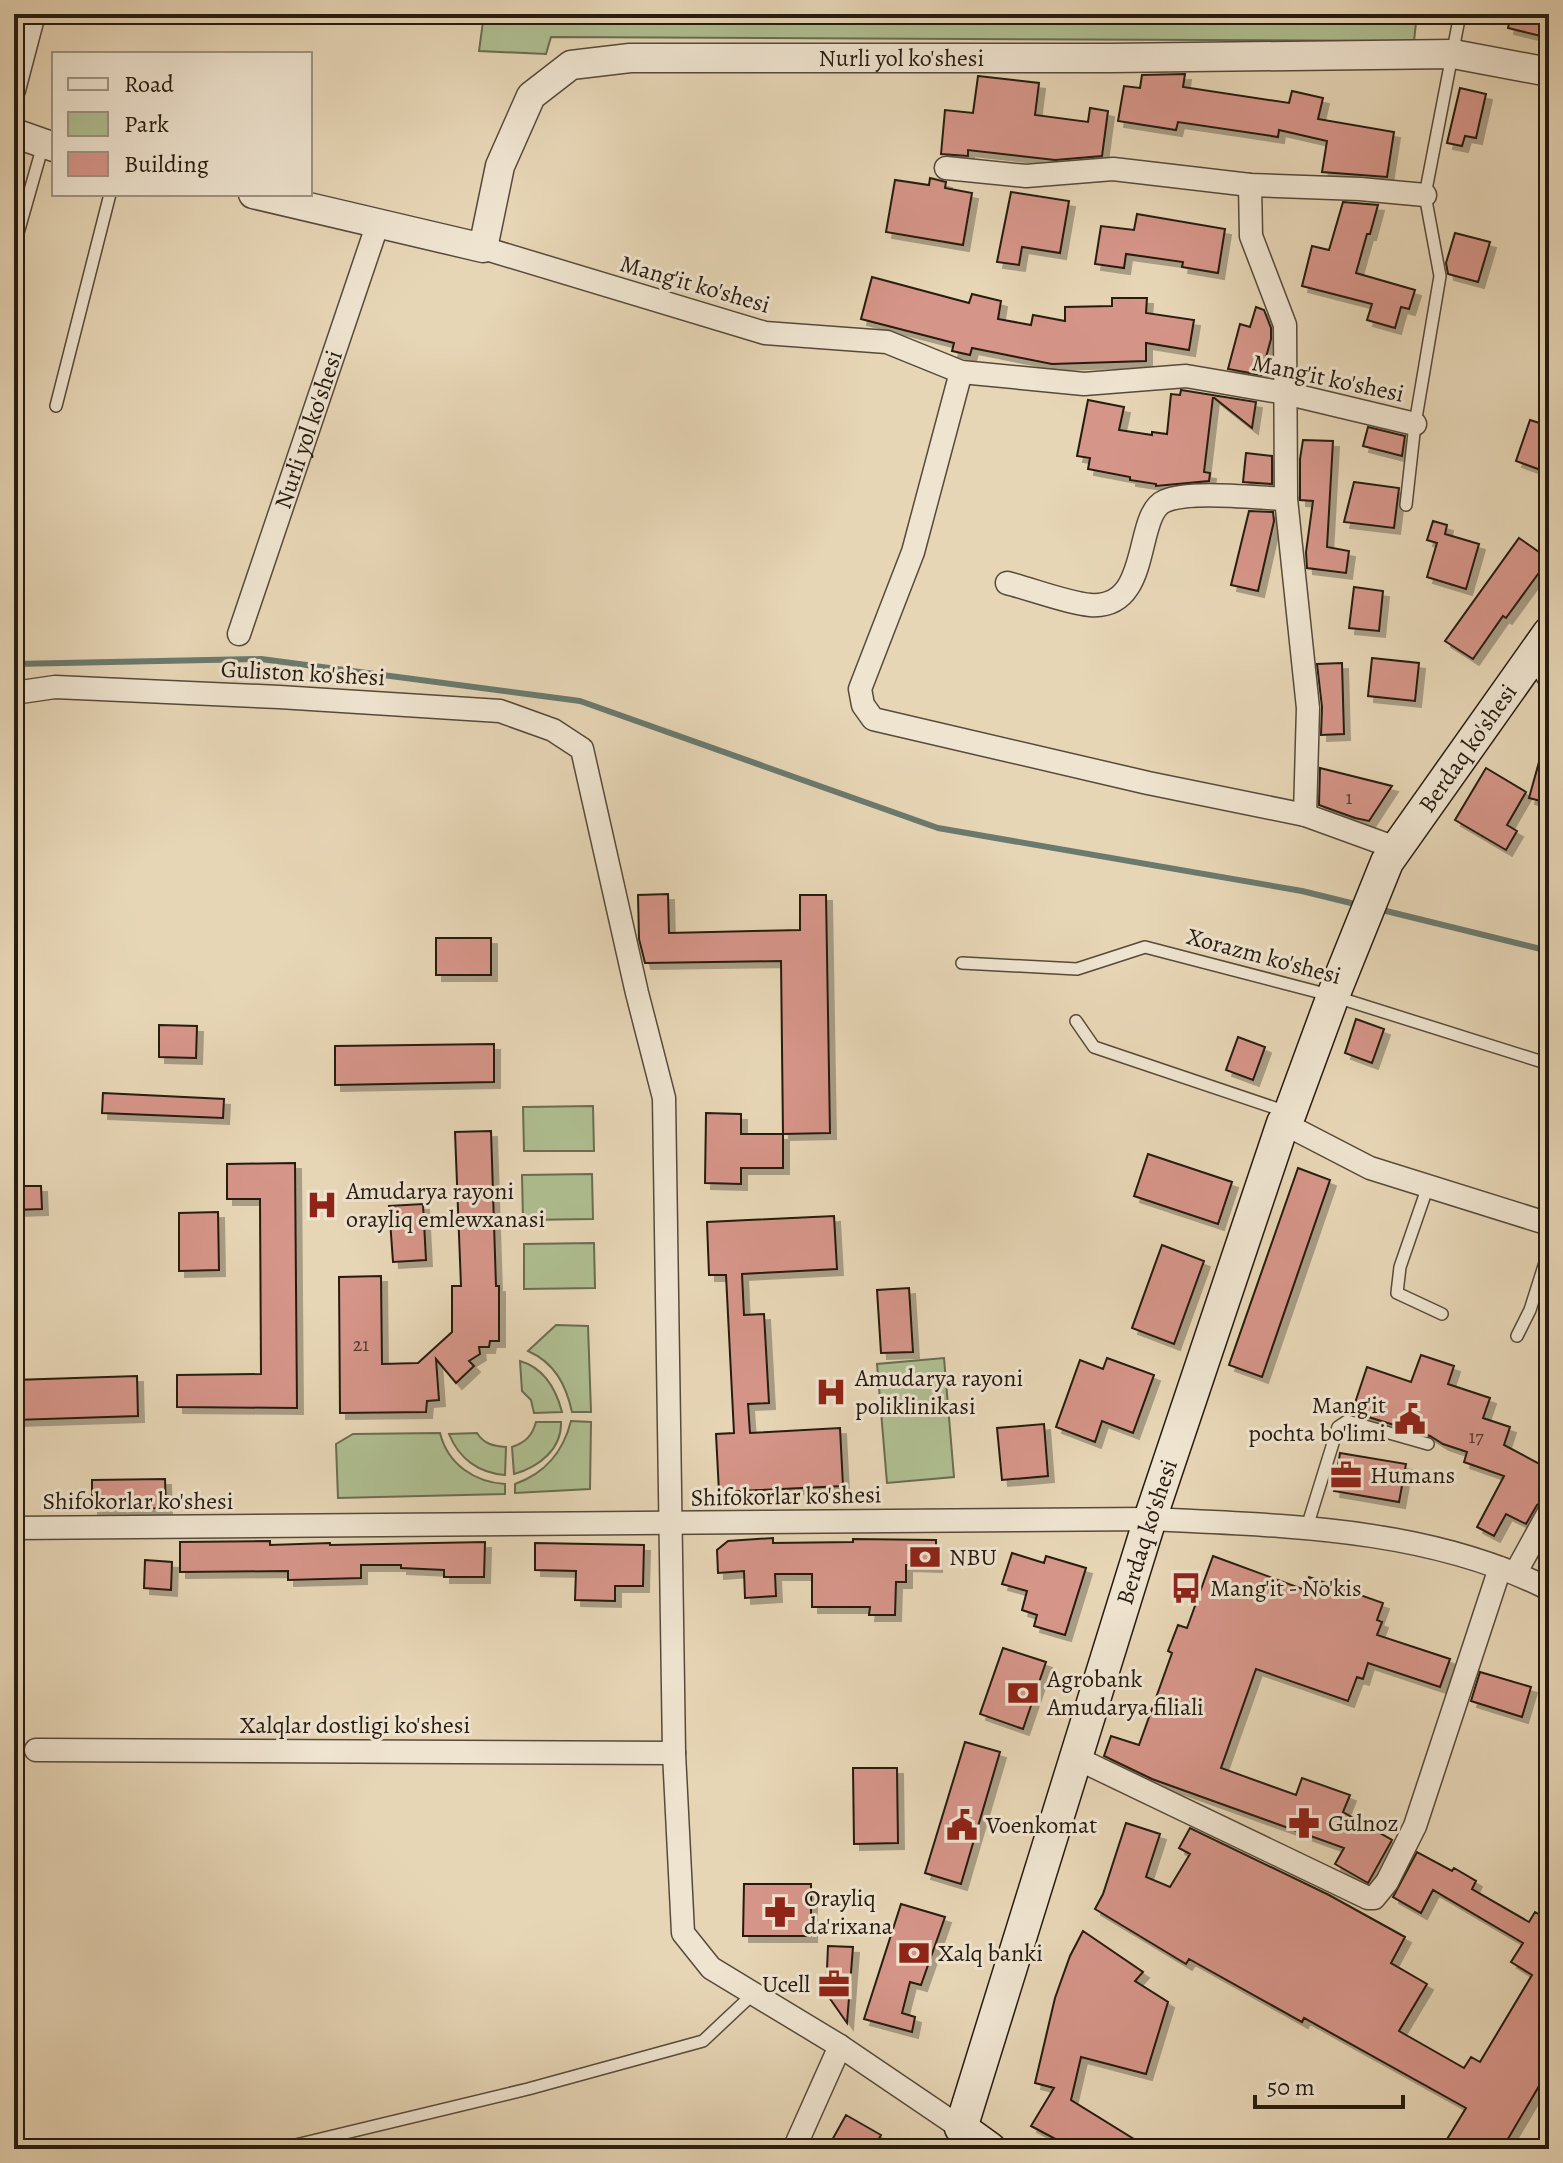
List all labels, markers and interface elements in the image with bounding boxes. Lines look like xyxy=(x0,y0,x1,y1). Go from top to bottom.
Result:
street label: Nurli yol ko'shesi xyxy=(819,42,984,74)
legend xyxy=(52,52,312,196)
text: Road xyxy=(124,68,174,100)
text: Park xyxy=(124,108,169,140)
text: Building xyxy=(124,148,209,180)
street label: Mang'it ko'shesi xyxy=(616,247,774,321)
street label: Nurli yol ko'shesi xyxy=(267,346,350,513)
street label: Mang'it ko'shesi xyxy=(1249,346,1407,410)
street label: Guliston ko'shesi xyxy=(220,653,386,693)
street label: Berdaq ko'shesi xyxy=(1411,677,1524,819)
house number: 1 xyxy=(1346,784,1353,811)
street label: Xorazm ko'shesi xyxy=(1183,920,1345,992)
place label: Amudarya rayoni orayliq emlewxanasi xyxy=(345,1175,545,1235)
hospital icon: Amudarya rayoni orayliq emlewxanasi xyxy=(305,1188,339,1222)
house number: 21 xyxy=(353,1331,369,1358)
place label: Amudarya rayoni poliklinikasi xyxy=(854,1362,1023,1422)
hospital icon: Amudarya rayoni poliklinikasi xyxy=(814,1375,848,1409)
place label: Mang'it pochta bo'limi xyxy=(1248,1389,1386,1449)
public building icon: Mang'it pochta bo'limi xyxy=(1393,1402,1427,1436)
house number: 17 xyxy=(1468,1423,1484,1450)
street label: Berdaq ko'shesi xyxy=(1108,1455,1185,1609)
office icon: Humans xyxy=(1329,1458,1363,1492)
place label: Humans xyxy=(1370,1459,1455,1491)
street label: Shifokorlar ko'shesi xyxy=(690,1478,882,1514)
street label: Shifokorlar ko'shesi xyxy=(43,1485,233,1517)
bank icon: NBU xyxy=(908,1540,942,1574)
place label: NBU xyxy=(949,1541,997,1573)
bus stop icon: Mang'it - No'kis xyxy=(1169,1571,1203,1605)
place label: Mang'it - No'kis xyxy=(1210,1572,1362,1604)
place label: Agrobank Amudarya filiali xyxy=(1046,1663,1204,1723)
bank icon: Agrobank Amudarya filiali xyxy=(1006,1676,1040,1710)
street label: Xalqlar dostligi ko'shesi xyxy=(240,1709,470,1741)
pharmacy icon: Gulnoz xyxy=(1287,1806,1321,1840)
place label: Gulnoz xyxy=(1328,1807,1399,1839)
public building icon: Voenkomat xyxy=(945,1808,979,1842)
place label: Voenkomat xyxy=(985,1809,1097,1841)
place label: Orayliq da'rixana xyxy=(804,1882,894,1942)
pharmacy icon: Orayliq da'rixana xyxy=(763,1895,797,1929)
bank icon: Xalq banki xyxy=(897,1936,931,1970)
place label: Xalq banki xyxy=(938,1937,1043,1969)
office icon: Ucell xyxy=(817,1967,851,2001)
place label: Ucell xyxy=(762,1968,810,2000)
scale bar xyxy=(1255,2059,1403,2109)
text: 50 m xyxy=(1267,2071,1315,2103)

